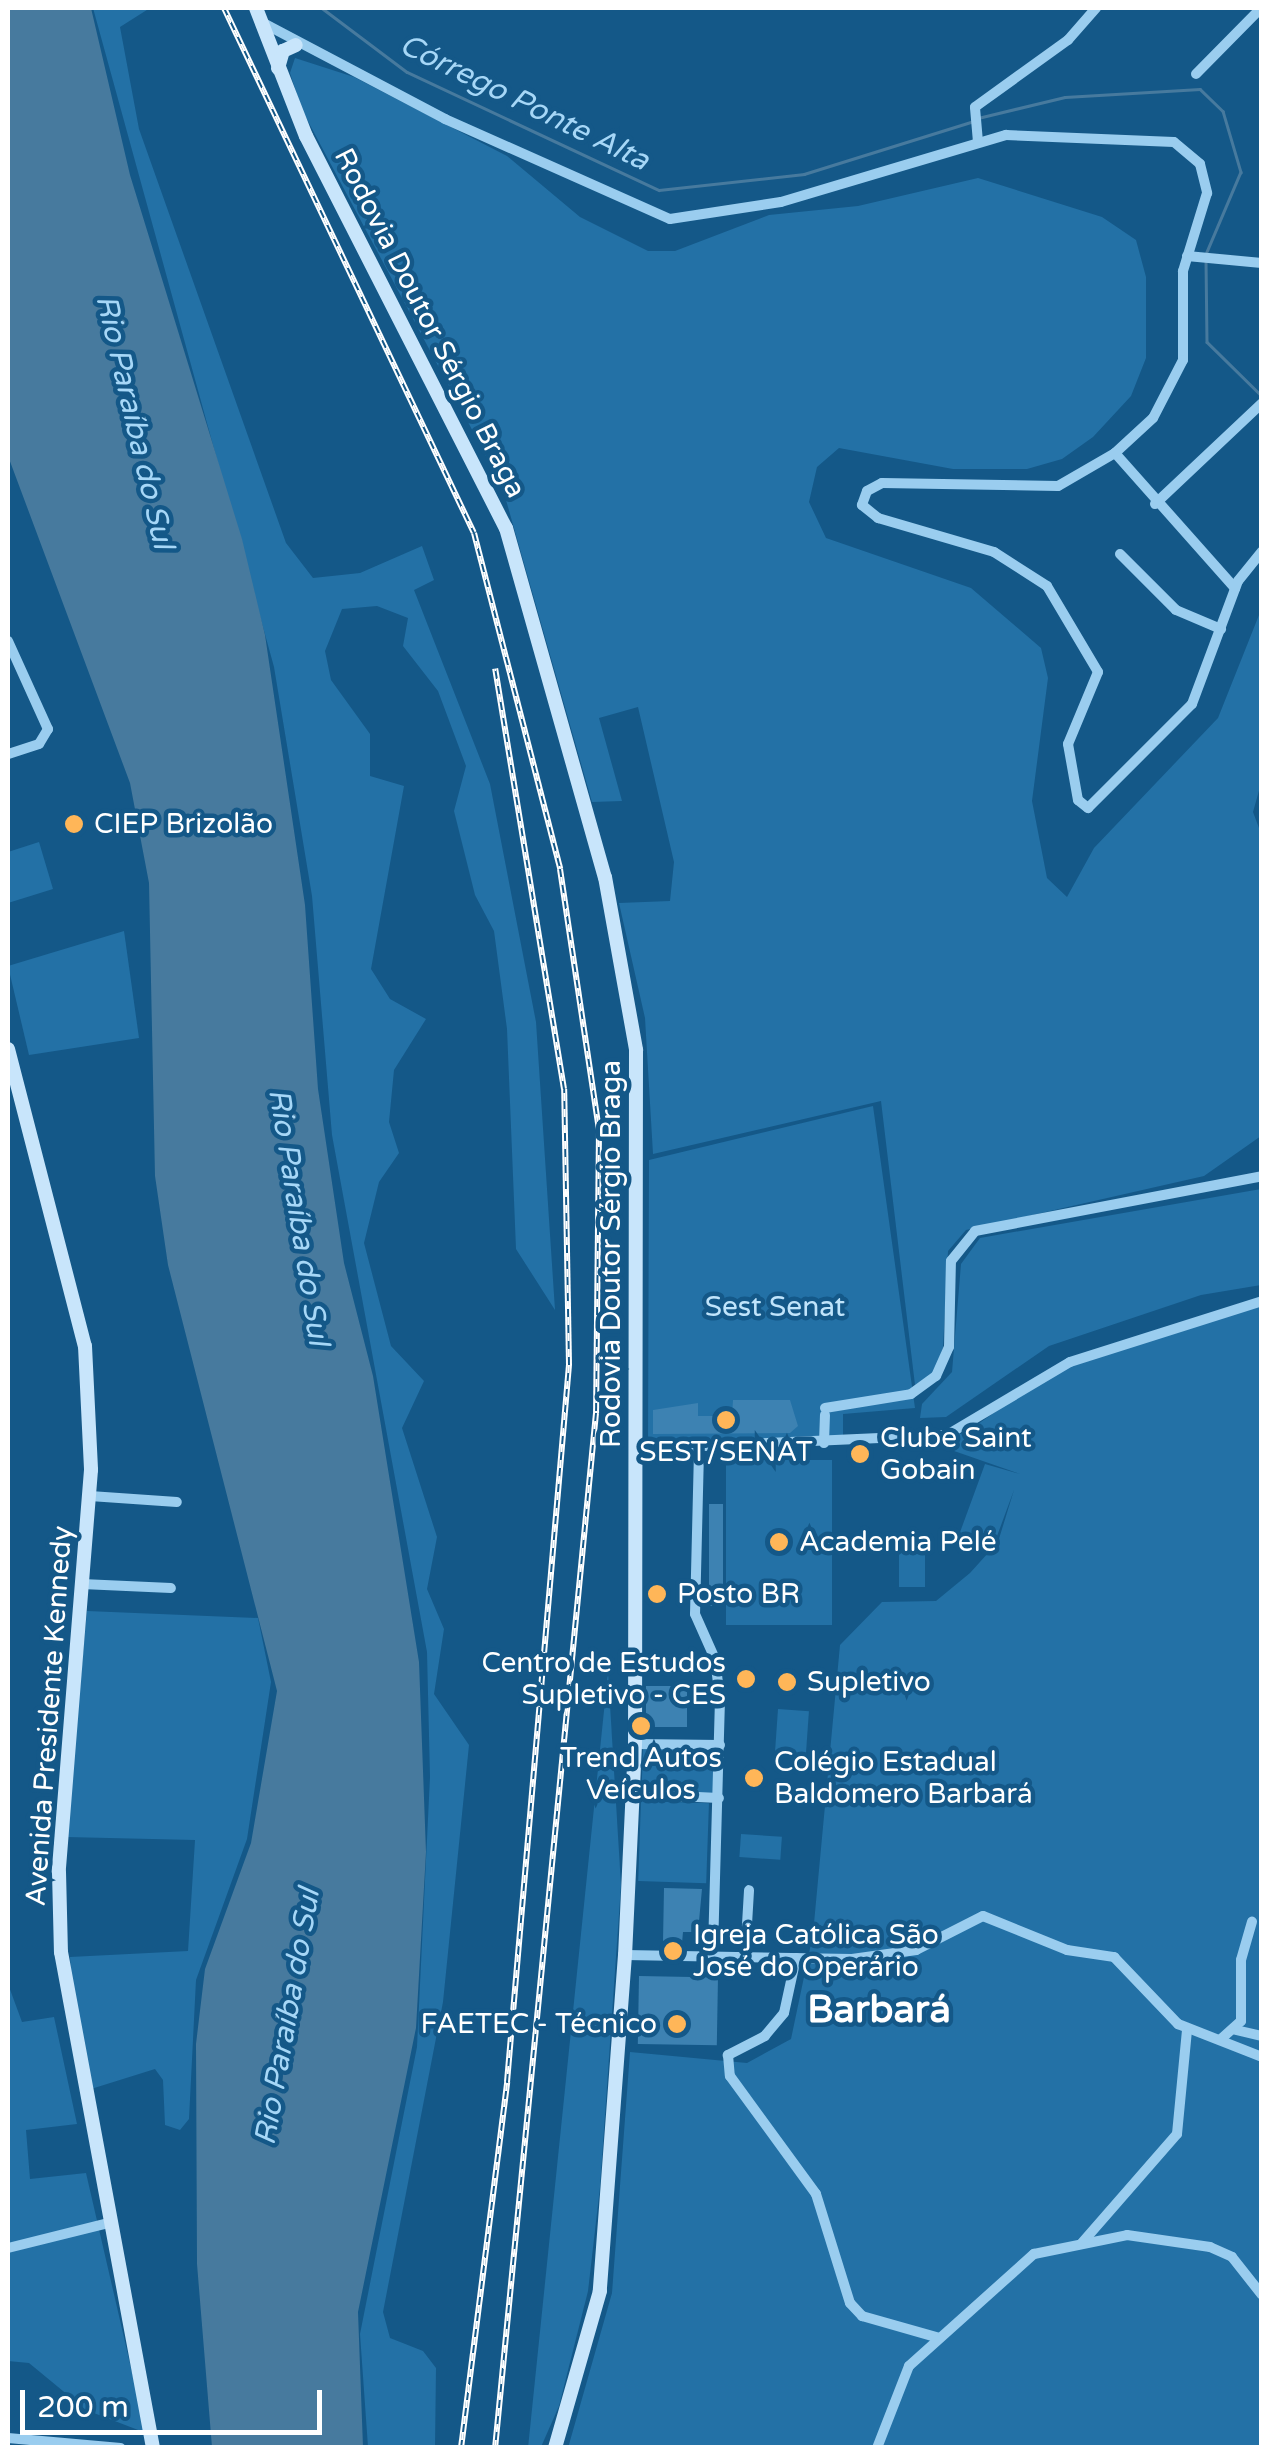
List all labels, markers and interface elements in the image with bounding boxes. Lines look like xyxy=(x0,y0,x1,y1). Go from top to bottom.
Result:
water label: Córrego Ponte Alta xyxy=(393,27,655,179)
street label: Rodovia Doutor Sérgio Braga xyxy=(327,143,533,503)
water label: Rio Paraíba do Sul xyxy=(87,292,181,552)
place label: CIEP Brizolão xyxy=(94,807,273,841)
marker: CIEP Brizolão xyxy=(63,813,85,835)
street label: Rodovia Doutor Sérgio Braga xyxy=(594,1060,628,1448)
water label: Rio Paraíba do Sul xyxy=(260,1086,336,1348)
park label: Sest Senat xyxy=(705,1290,845,1324)
marker: SEST/SENAT xyxy=(715,1409,737,1431)
place label: Clube Saint Gobain xyxy=(880,1421,1032,1487)
place label: SEST/SENAT xyxy=(639,1435,813,1469)
marker: Clube Saint Gobain xyxy=(849,1443,871,1465)
street label: Avenida Presidente Kennedy xyxy=(19,1525,79,1907)
place label: Academia Pelé xyxy=(799,1525,997,1559)
marker: Academia Pelé xyxy=(768,1531,790,1553)
place label: Posto BR xyxy=(677,1577,800,1611)
marker: Posto BR xyxy=(646,1583,668,1605)
place label: Centro de Estudos Supletivo - CES xyxy=(481,1646,726,1712)
place label: Supletivo xyxy=(807,1665,931,1699)
marker: Centro de Estudos Supletivo - CES xyxy=(735,1668,757,1690)
marker: Supletivo xyxy=(776,1671,798,1693)
marker: Trend Autos Veículos xyxy=(630,1715,652,1737)
place label: Trend Autos Veículos xyxy=(560,1741,722,1807)
place label: Colégio Estadual Baldomero Barbará xyxy=(774,1745,1033,1811)
marker: Colégio Estadual Baldomero Barbará xyxy=(743,1767,765,1789)
water label: Rio Paraíba do Sul xyxy=(248,1886,328,2148)
place label: Igreja Católica São José do Operário xyxy=(693,1918,939,1984)
marker: Igreja Católica São José do Operário xyxy=(662,1940,684,1962)
district label: Barbará xyxy=(807,1988,951,2034)
place label: FAETEC - Técnico xyxy=(421,2007,657,2041)
marker: FAETEC - Técnico xyxy=(666,2013,688,2035)
scale bar xyxy=(25,2370,328,2432)
text: 200 m xyxy=(37,2389,129,2426)

